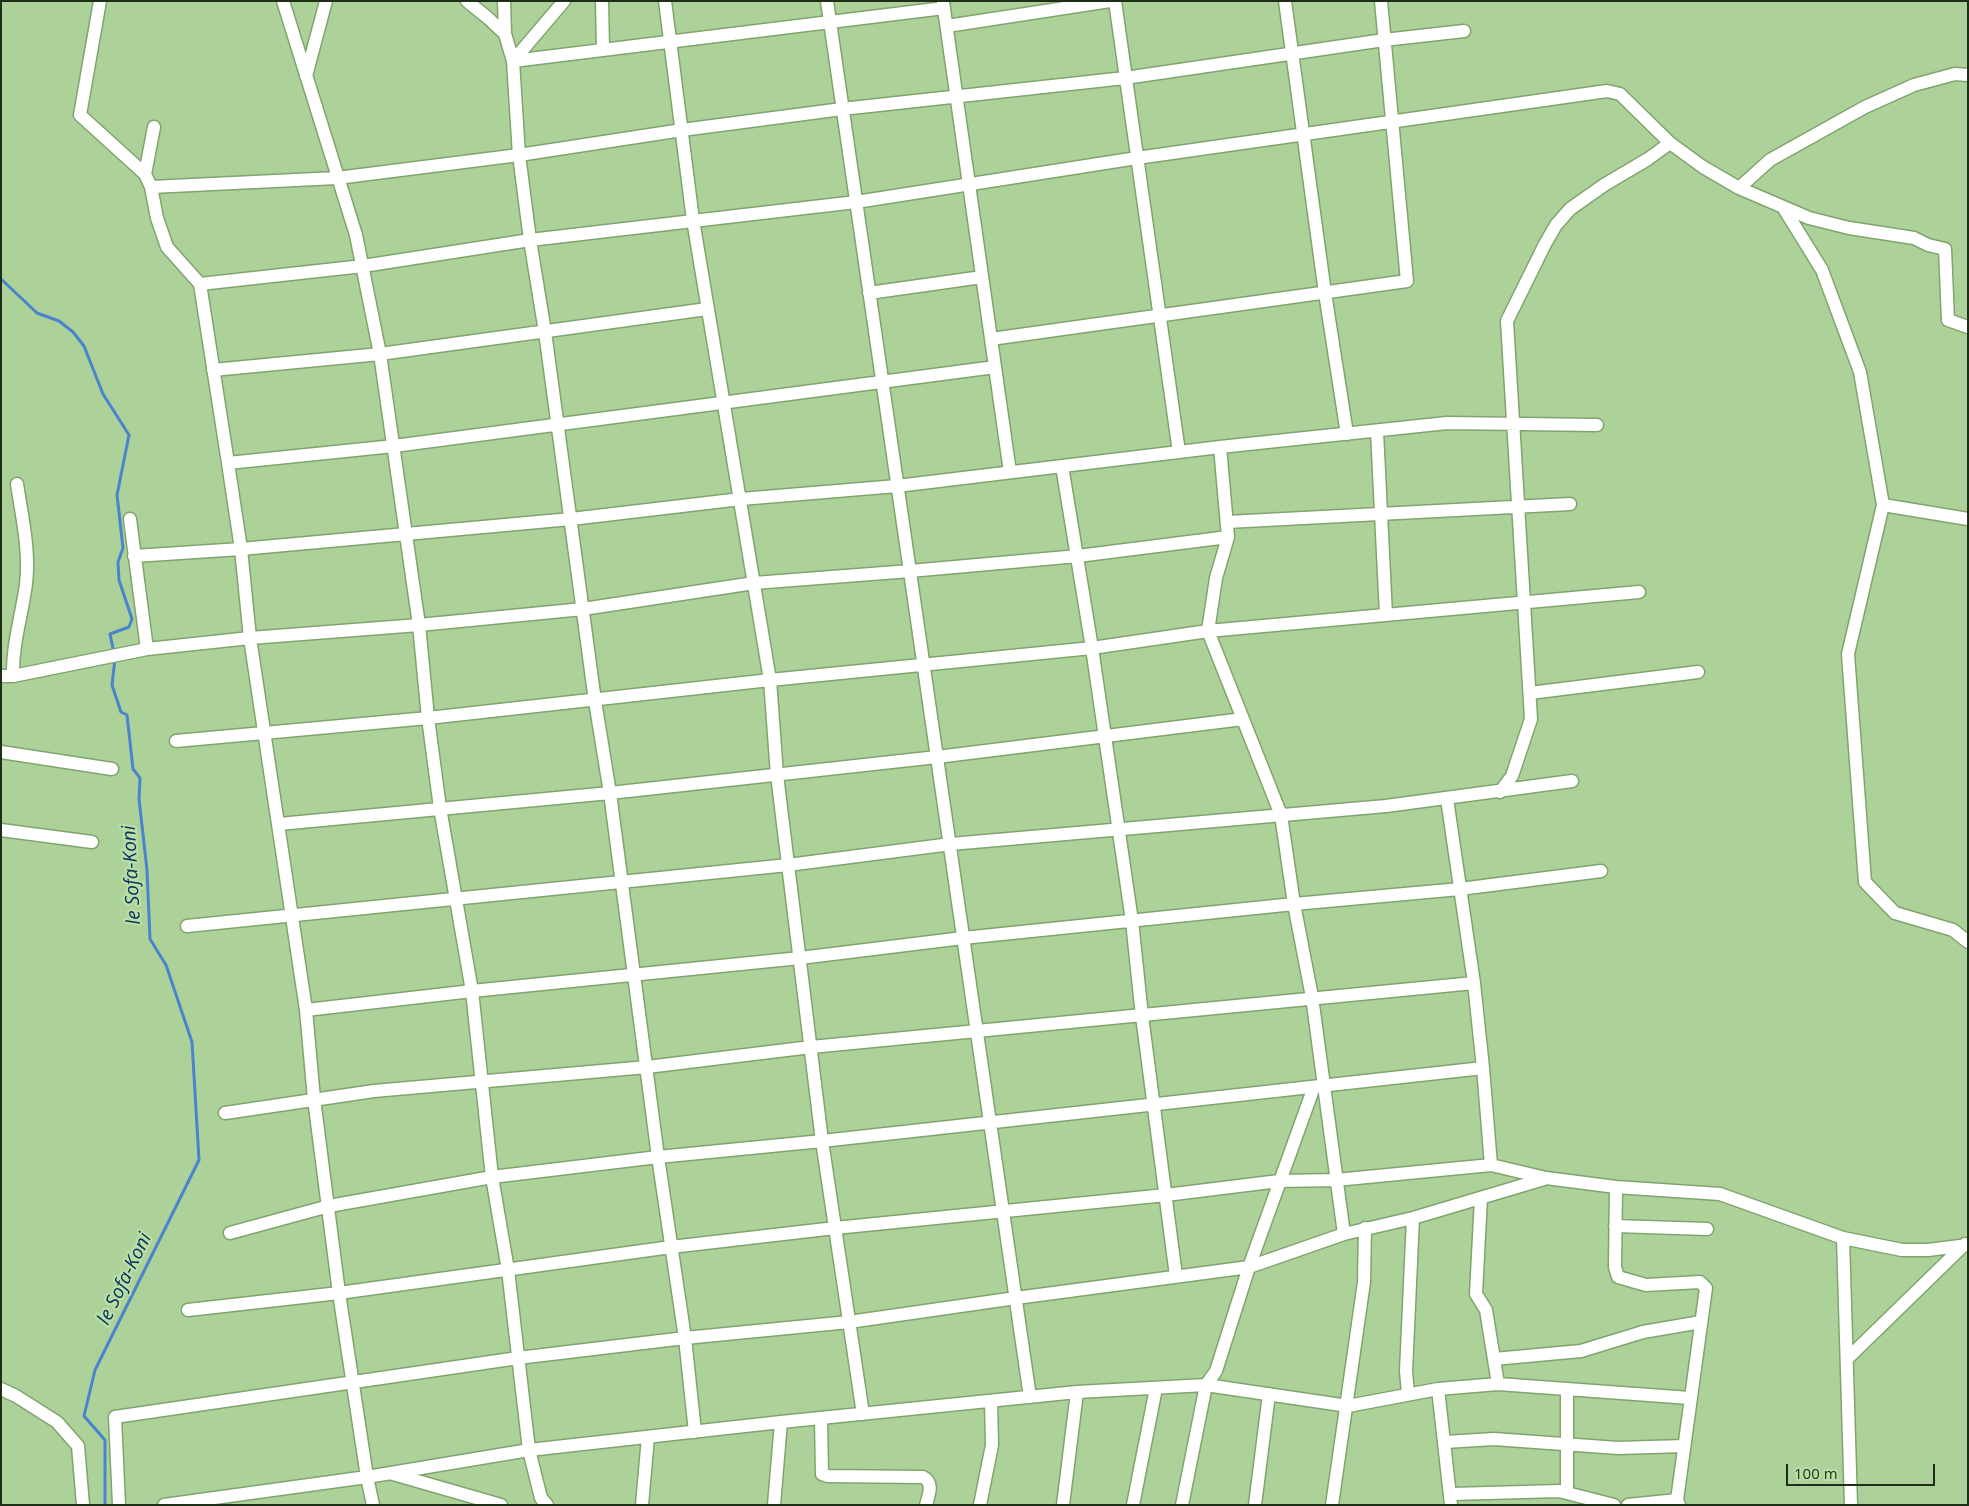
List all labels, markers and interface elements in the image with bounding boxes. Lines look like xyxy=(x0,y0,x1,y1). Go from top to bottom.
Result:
water label: le Sofa-Koni xyxy=(118,825,146,925)
water label: le Sofa-Koni xyxy=(93,1229,157,1329)
scale bar xyxy=(1789,1454,1938,1486)
text: 100 m xyxy=(1794,1463,1838,1483)

